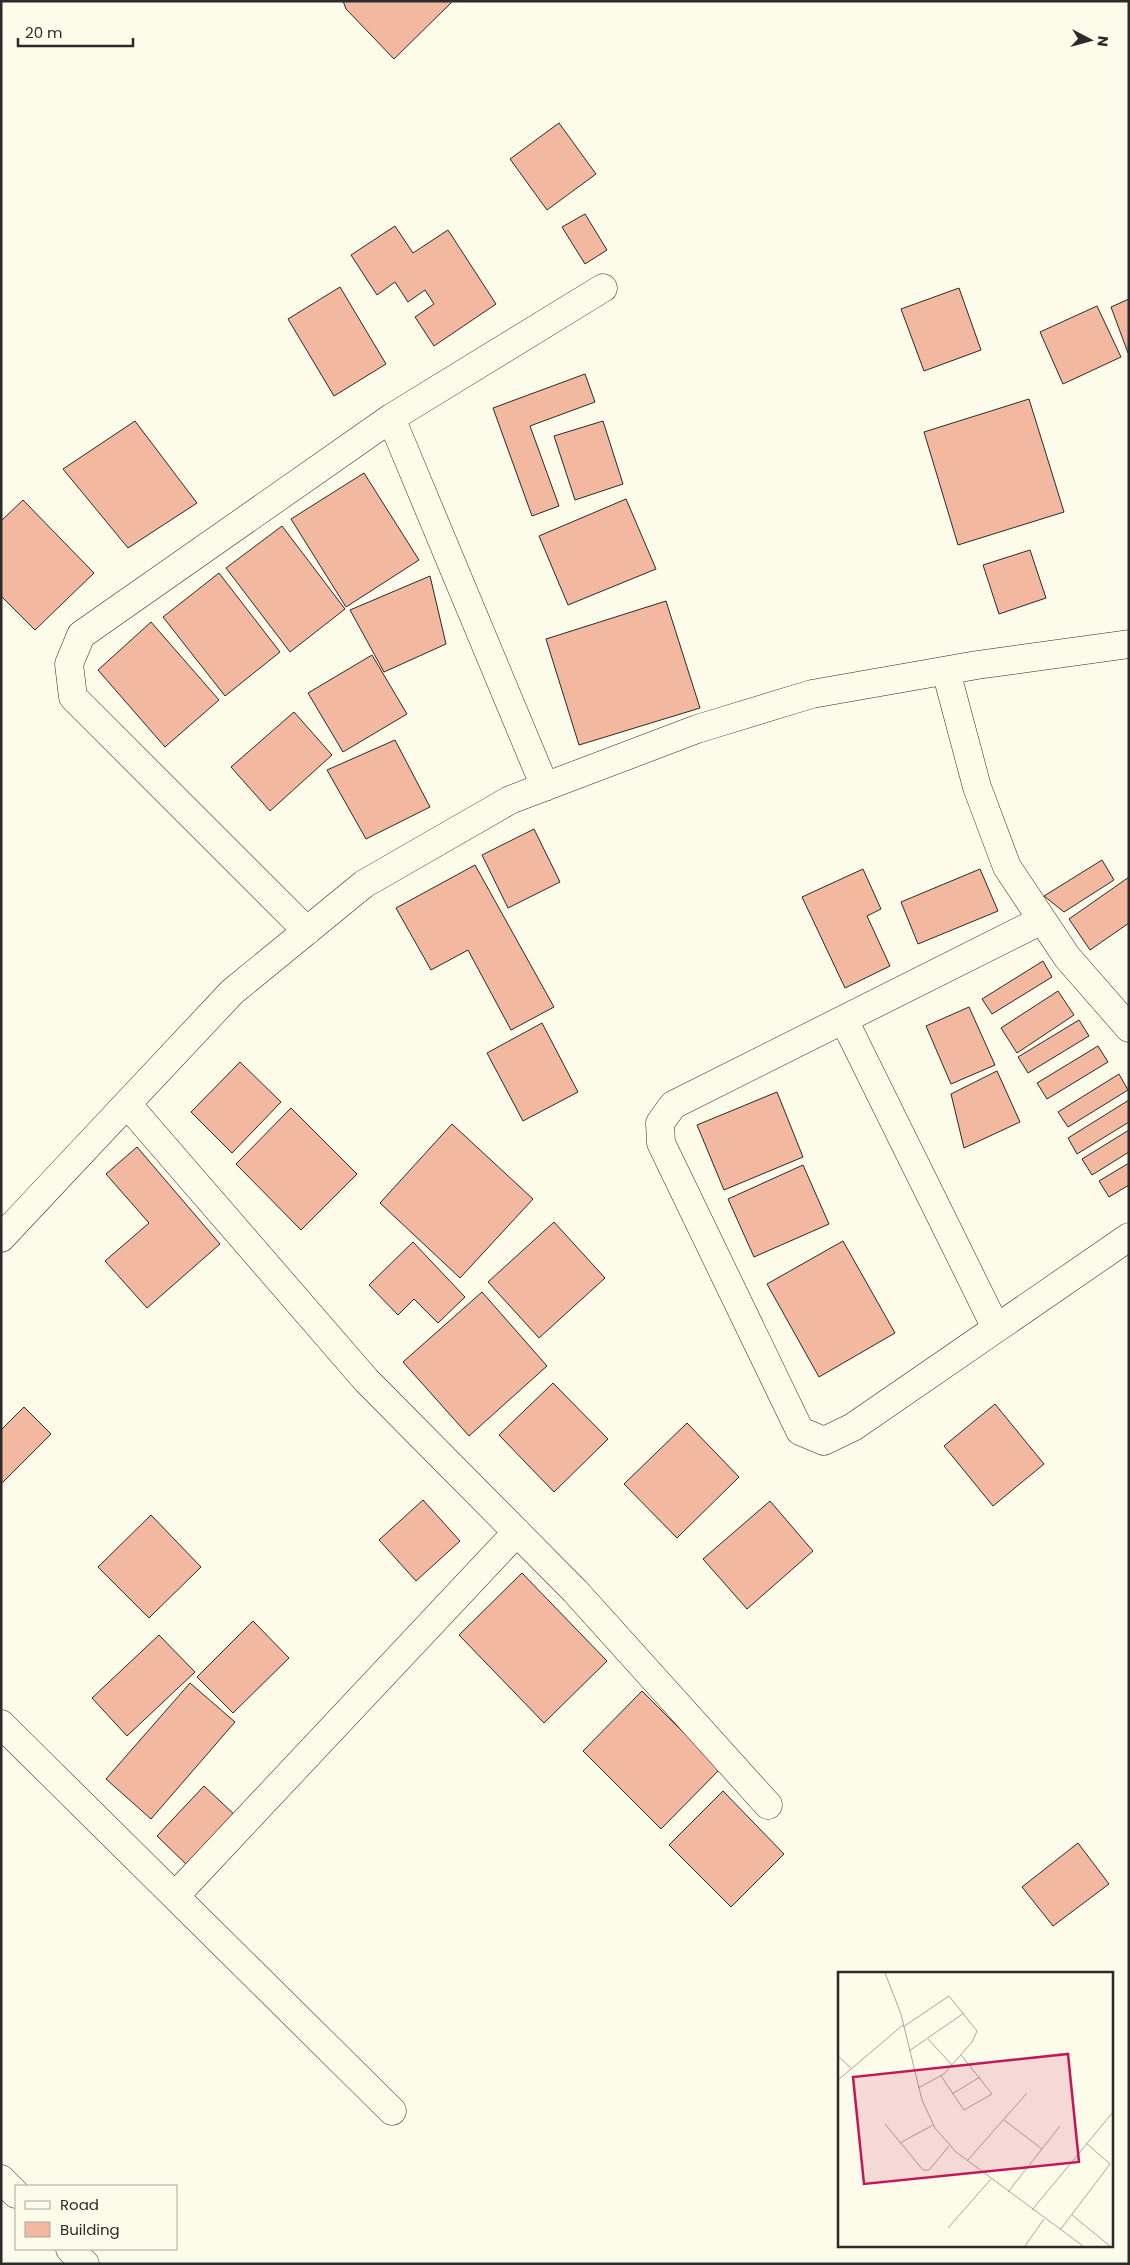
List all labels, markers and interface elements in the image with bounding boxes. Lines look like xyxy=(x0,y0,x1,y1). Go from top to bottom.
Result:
scale bar xyxy=(18,15,132,47)
north arrow xyxy=(1065,15,1115,65)
text: 20 m xyxy=(25,22,63,43)
text: N xyxy=(1092,35,1113,48)
inset map xyxy=(838,1972,1112,2248)
legend xyxy=(15,2185,178,2250)
text: Road xyxy=(60,2194,99,2215)
text: Building xyxy=(60,2219,120,2240)

